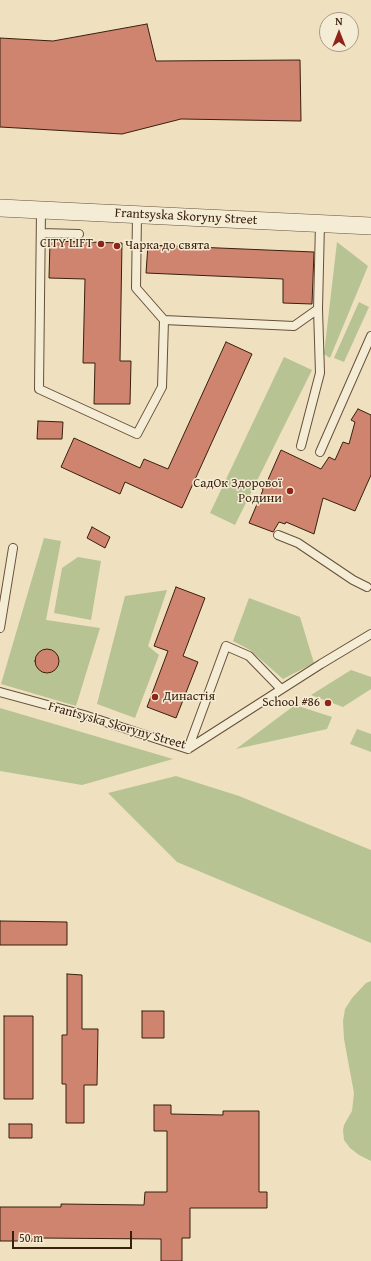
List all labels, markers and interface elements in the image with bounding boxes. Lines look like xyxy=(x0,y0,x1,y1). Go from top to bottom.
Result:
north arrow xyxy=(319,12,359,52)
text: N xyxy=(335,13,343,29)
street label: Frantsyska Skoryny Street xyxy=(114,205,258,229)
place label: CITY LIFT xyxy=(40,236,93,252)
place label: Чарка до свята xyxy=(125,238,210,254)
marker: CITY LIFT xyxy=(96,239,106,249)
marker: Чарка до свята xyxy=(112,241,122,251)
place label: СадОк Здорової Родини xyxy=(193,476,282,507)
marker: СадОк Здорової Родини xyxy=(285,486,295,496)
place label: Династія xyxy=(163,689,215,705)
marker: Династія xyxy=(150,692,160,702)
place label: School #86 xyxy=(262,695,320,711)
marker: School #86 xyxy=(323,698,333,708)
street label: Frantsyska Skoryny Street xyxy=(46,699,188,753)
scale bar xyxy=(14,1223,134,1249)
text: 50 m xyxy=(19,1229,43,1246)

